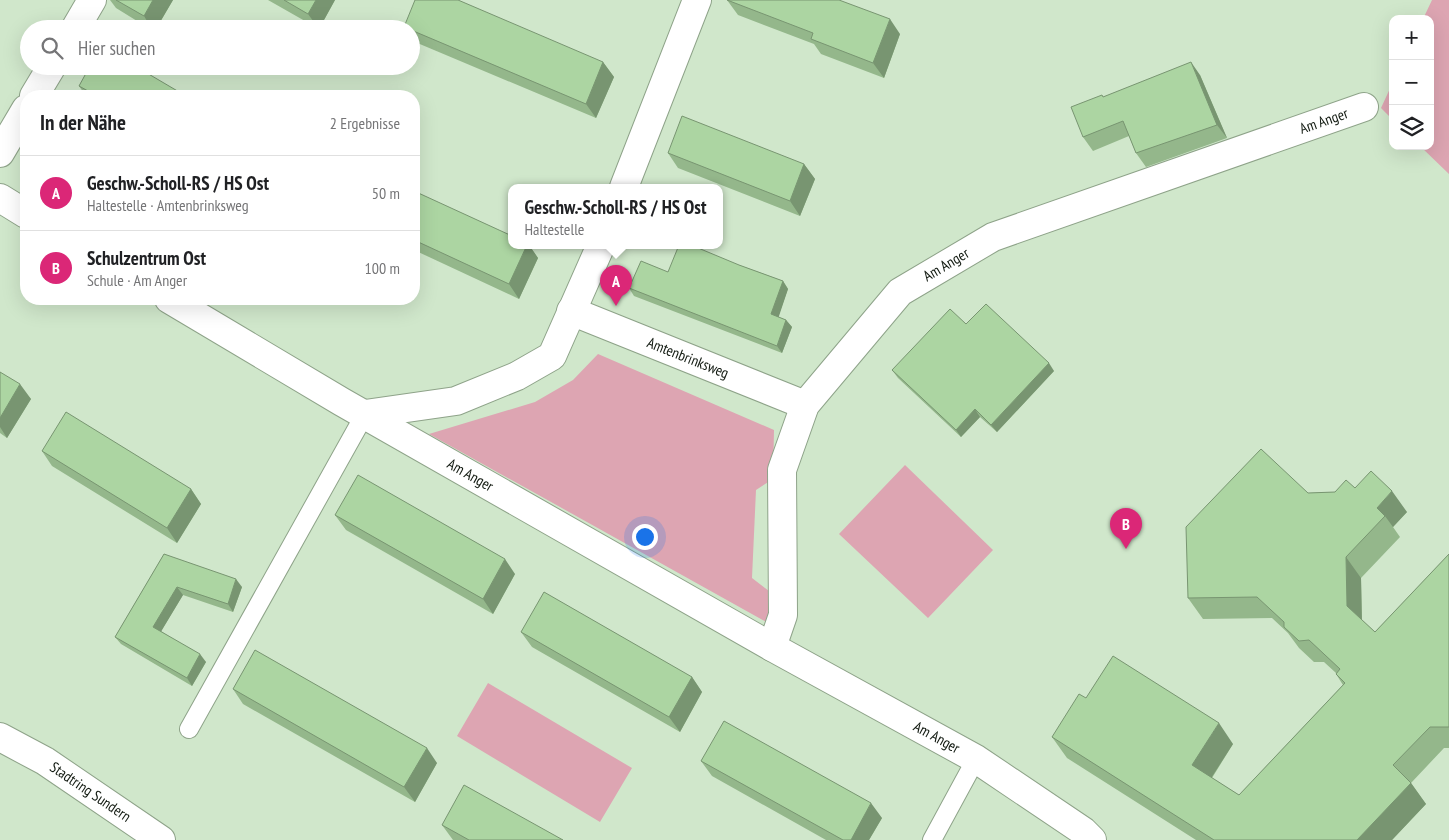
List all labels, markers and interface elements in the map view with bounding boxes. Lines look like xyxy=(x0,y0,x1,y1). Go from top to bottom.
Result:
map controls xyxy=(1389,15,1434,150)
button: + xyxy=(1389,15,1434,60)
search box xyxy=(20,20,420,75)
icon: search xyxy=(38,34,66,62)
text: Hier suchen xyxy=(78,36,155,60)
button: − xyxy=(1389,60,1434,105)
street label: Am Anger xyxy=(1297,103,1351,138)
button: layers xyxy=(1389,105,1434,150)
text: In der Nähe xyxy=(40,109,126,136)
text: 2 Ergebnisse xyxy=(330,113,400,133)
text: Geschw.-Scholl-RS / HS Ost xyxy=(87,171,269,195)
text: A xyxy=(52,183,60,203)
text: 50 m xyxy=(372,183,400,203)
popup xyxy=(508,184,723,249)
text: Haltestelle · Amtenbrinksweg xyxy=(87,195,249,215)
text: Geschw.-Scholl-RS / HS Ost xyxy=(525,195,706,219)
text: Haltestelle xyxy=(525,219,584,239)
street label: Am Anger xyxy=(919,243,973,285)
text: Schulzentrum Ost xyxy=(87,246,206,270)
text: B xyxy=(52,258,60,278)
text: 100 m xyxy=(365,258,400,278)
pin: A xyxy=(600,265,632,306)
text: Schule · Am Anger xyxy=(87,270,187,290)
street label: Amtenbrinksweg xyxy=(644,333,732,382)
street label: Am Anger xyxy=(444,454,498,496)
pin: B xyxy=(1110,508,1142,549)
your location xyxy=(632,524,658,550)
street label: Am Anger xyxy=(910,717,964,758)
street label: Stadtring Sundern xyxy=(47,757,135,826)

